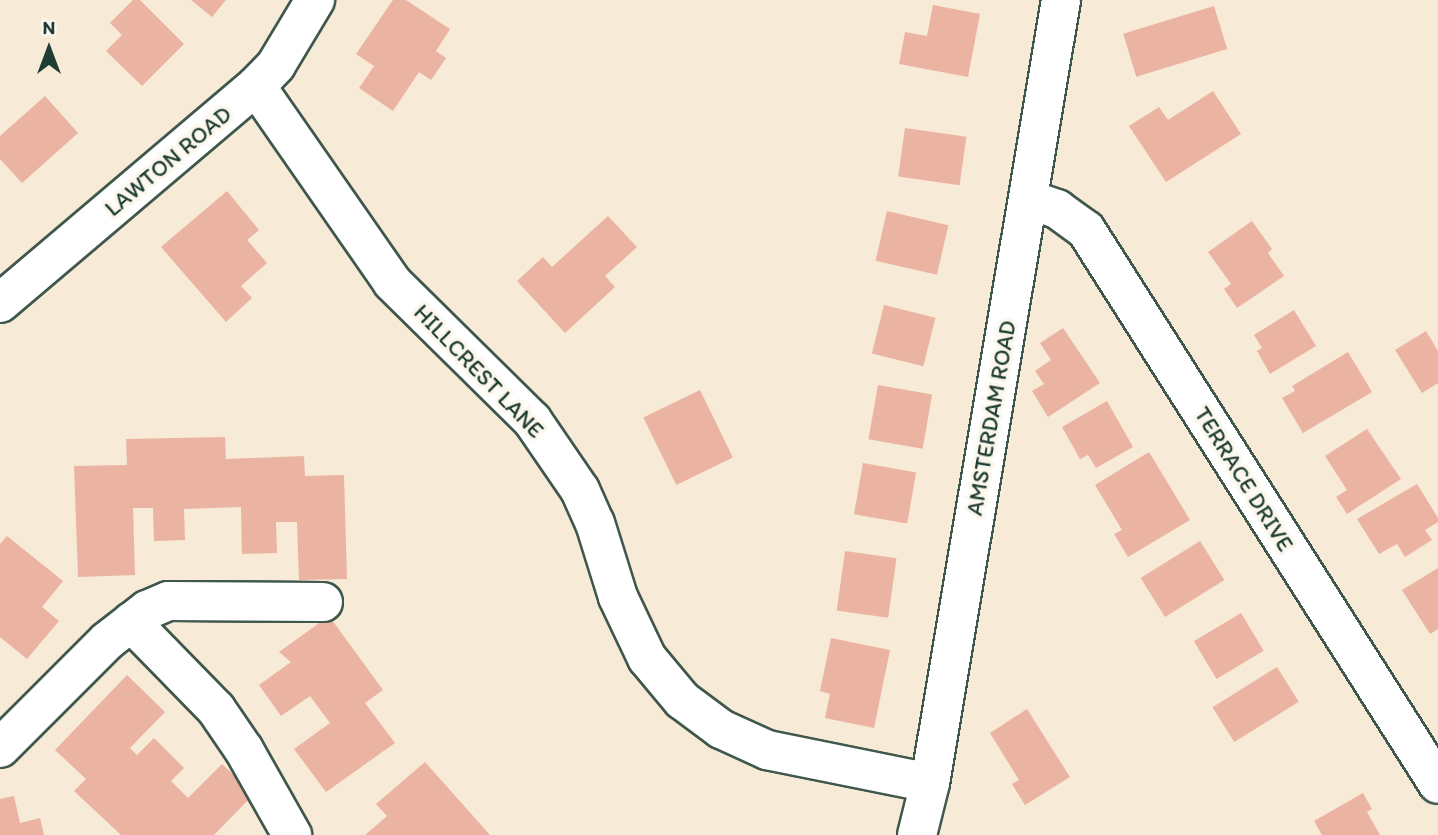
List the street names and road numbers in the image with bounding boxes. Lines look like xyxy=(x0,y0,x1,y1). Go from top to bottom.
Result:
street label: LAWTON ROAD xyxy=(99,100,237,222)
street label: HILLCREST LANE xyxy=(408,298,550,444)
street label: AMSTERDAM ROAD xyxy=(960,318,1022,518)
street label: TERRACE DRIVE xyxy=(1188,401,1300,557)

